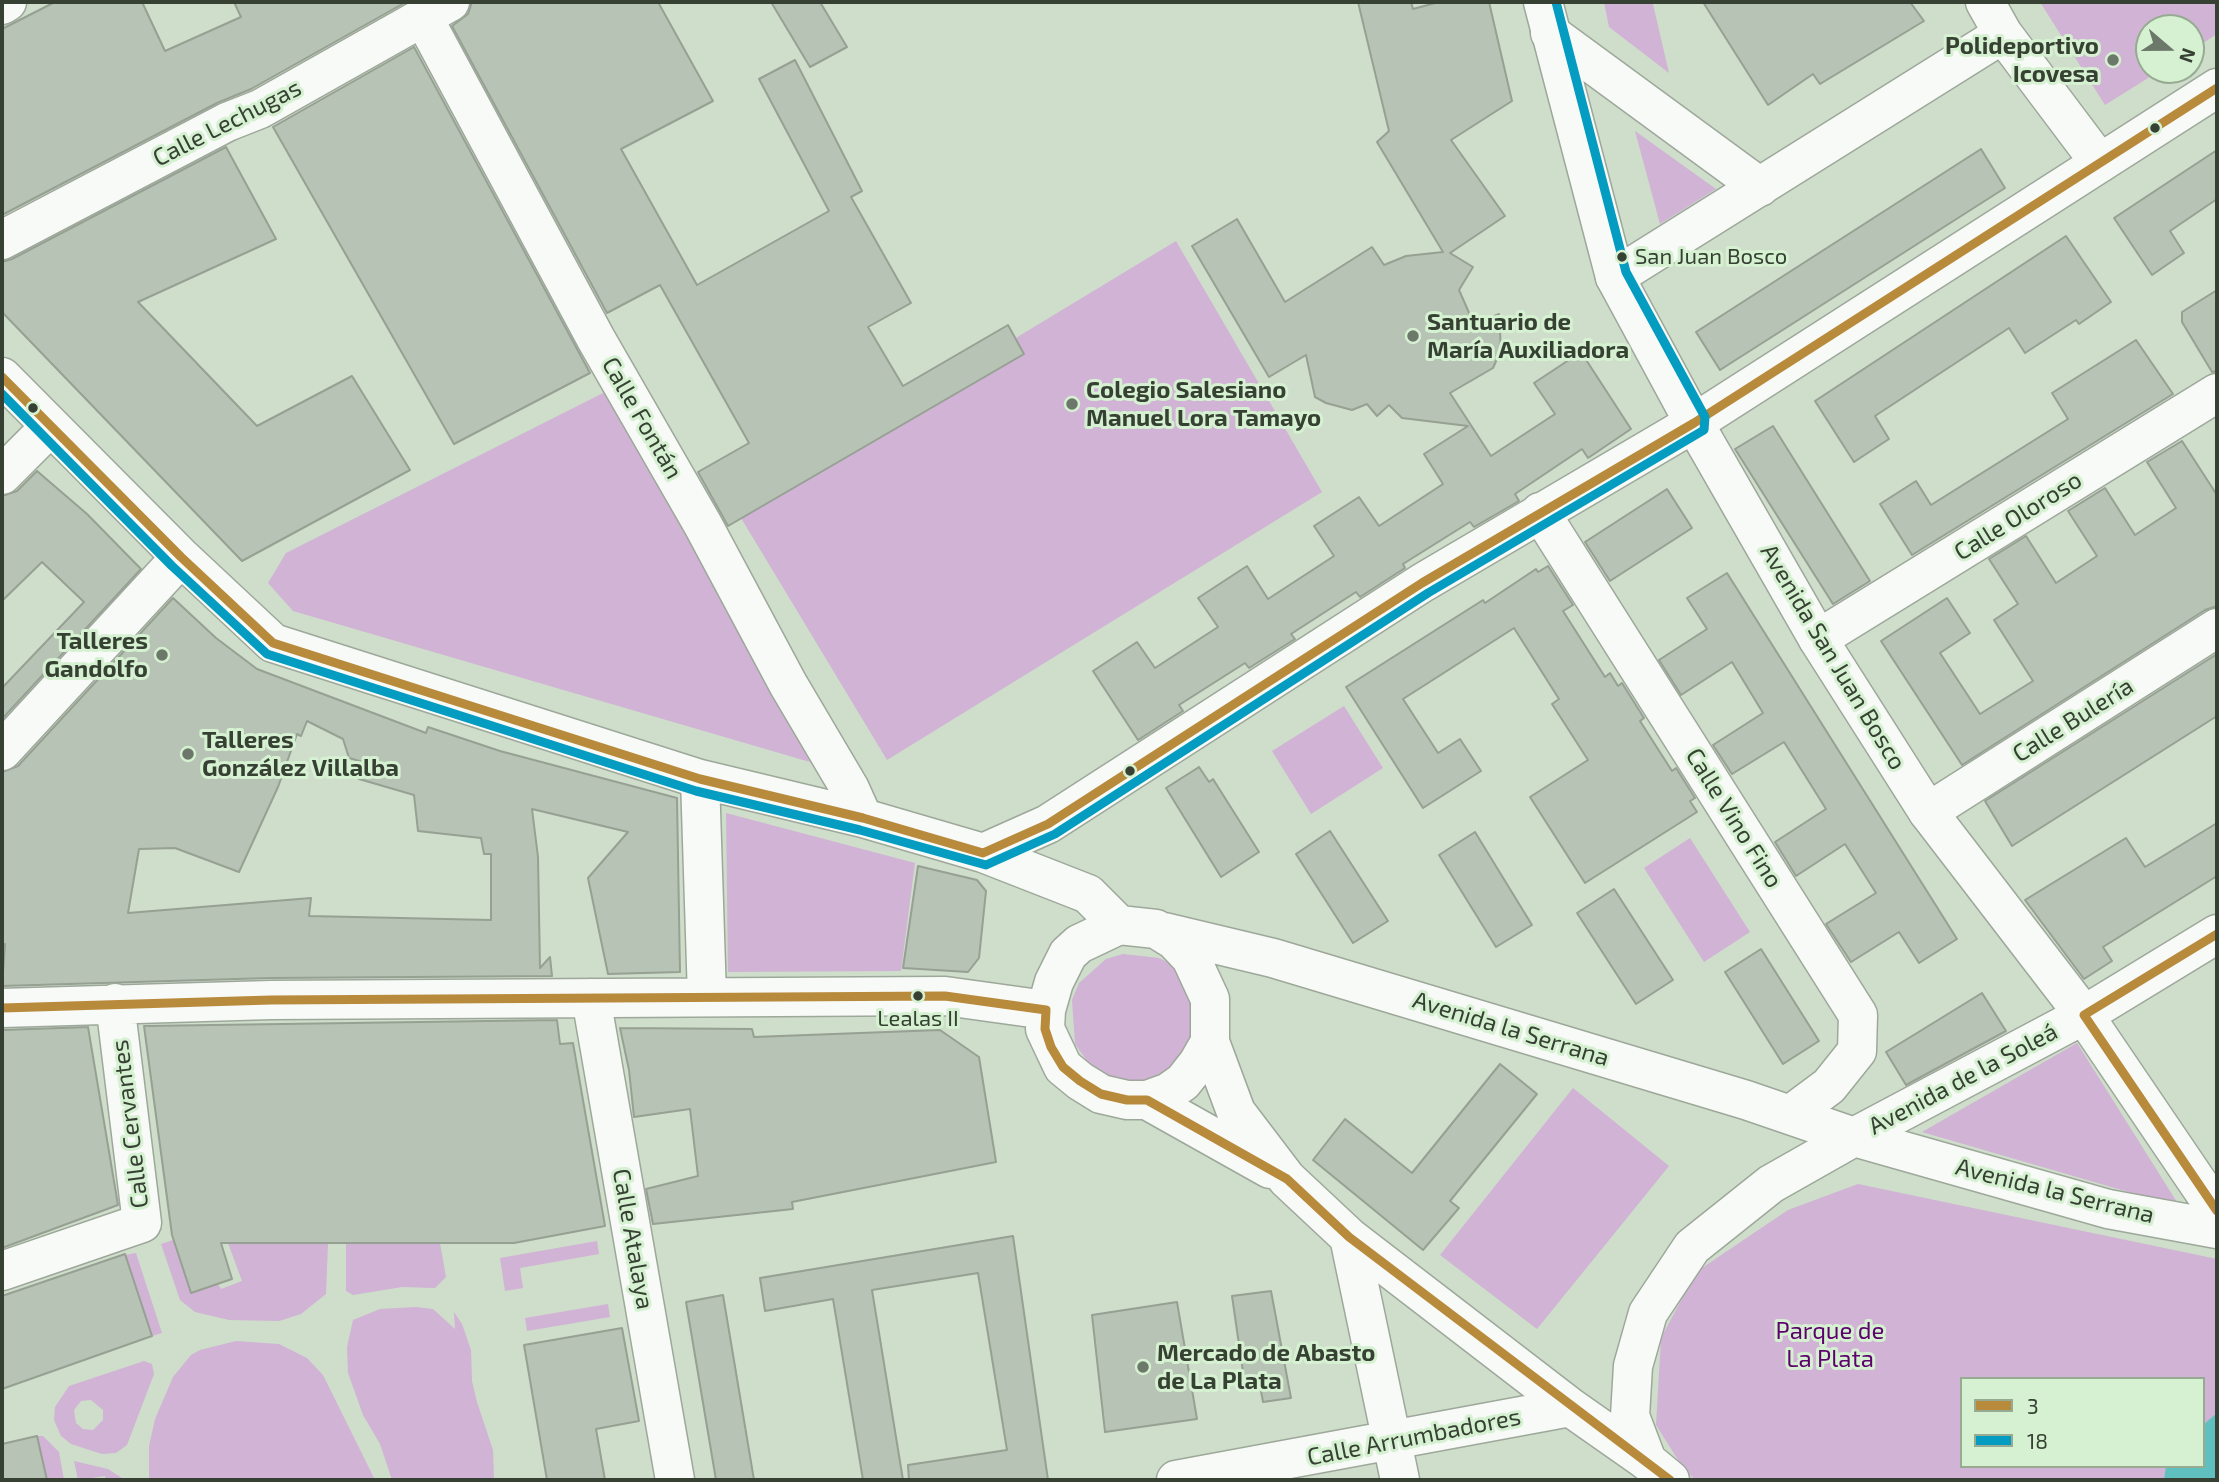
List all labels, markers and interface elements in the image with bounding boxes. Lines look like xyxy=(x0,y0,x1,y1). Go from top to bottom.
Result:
north arrow xyxy=(2135,14,2205,84)
place label: Polideportivo Icovesa xyxy=(1945,32,2099,88)
text: N xyxy=(2175,45,2201,66)
marker: Polideportivo Icovesa xyxy=(2105,52,2121,68)
street label: Calle Lechugas xyxy=(148,73,306,173)
unlabelled marker xyxy=(2148,121,2162,135)
place label: San Juan Bosco xyxy=(1635,244,1787,270)
marker: San Juan Bosco xyxy=(1615,250,1629,264)
place label: Santuario de María Auxiliadora xyxy=(1427,308,1629,364)
marker: Santuario de María Auxiliadora xyxy=(1405,328,1421,344)
street label: Calle Fontán xyxy=(596,352,688,484)
place label: Colegio Salesiano Manuel Lora Tamayo xyxy=(1086,376,1321,432)
marker: Colegio Salesiano Manuel Lora Tamayo xyxy=(1064,396,1080,412)
unlabelled marker xyxy=(26,401,40,415)
street label: Calle Oloroso xyxy=(1949,465,2087,567)
street label: Avenida San Juan Bosco xyxy=(1754,539,1912,775)
place label: Talleres Gandolfo xyxy=(44,627,148,683)
marker: Talleres Gandolfo xyxy=(154,647,170,663)
street label: Calle Bulería xyxy=(2007,672,2139,768)
place label: Talleres González Villalba xyxy=(202,726,399,782)
street label: Calle Vino Fino xyxy=(1680,743,1788,893)
marker: Talleres González Villalba xyxy=(180,746,196,762)
unlabelled marker xyxy=(1123,764,1137,778)
street label: Avenida la Serrana xyxy=(1409,985,1613,1073)
marker: Lealas II xyxy=(911,989,925,1003)
place label: Lealas II xyxy=(877,1006,959,1032)
street label: Avenida de la Soleá xyxy=(1864,1017,2062,1141)
street label: Calle Cervantes xyxy=(105,1038,155,1210)
street label: Avenida la Serrana xyxy=(1953,1152,2157,1230)
street label: Calle Atalaya xyxy=(606,1166,660,1312)
park label: Parque de La Plata xyxy=(1776,1317,1884,1373)
place label: Mercado de Abasto de La Plata xyxy=(1157,1339,1376,1395)
marker: Mercado de Abasto de La Plata xyxy=(1135,1359,1151,1375)
legend xyxy=(1960,1377,2205,1468)
text: 3 xyxy=(2027,1393,2039,1418)
street label: Calle Arrumbadores xyxy=(1305,1402,1523,1472)
text: 18 xyxy=(2027,1428,2048,1453)

